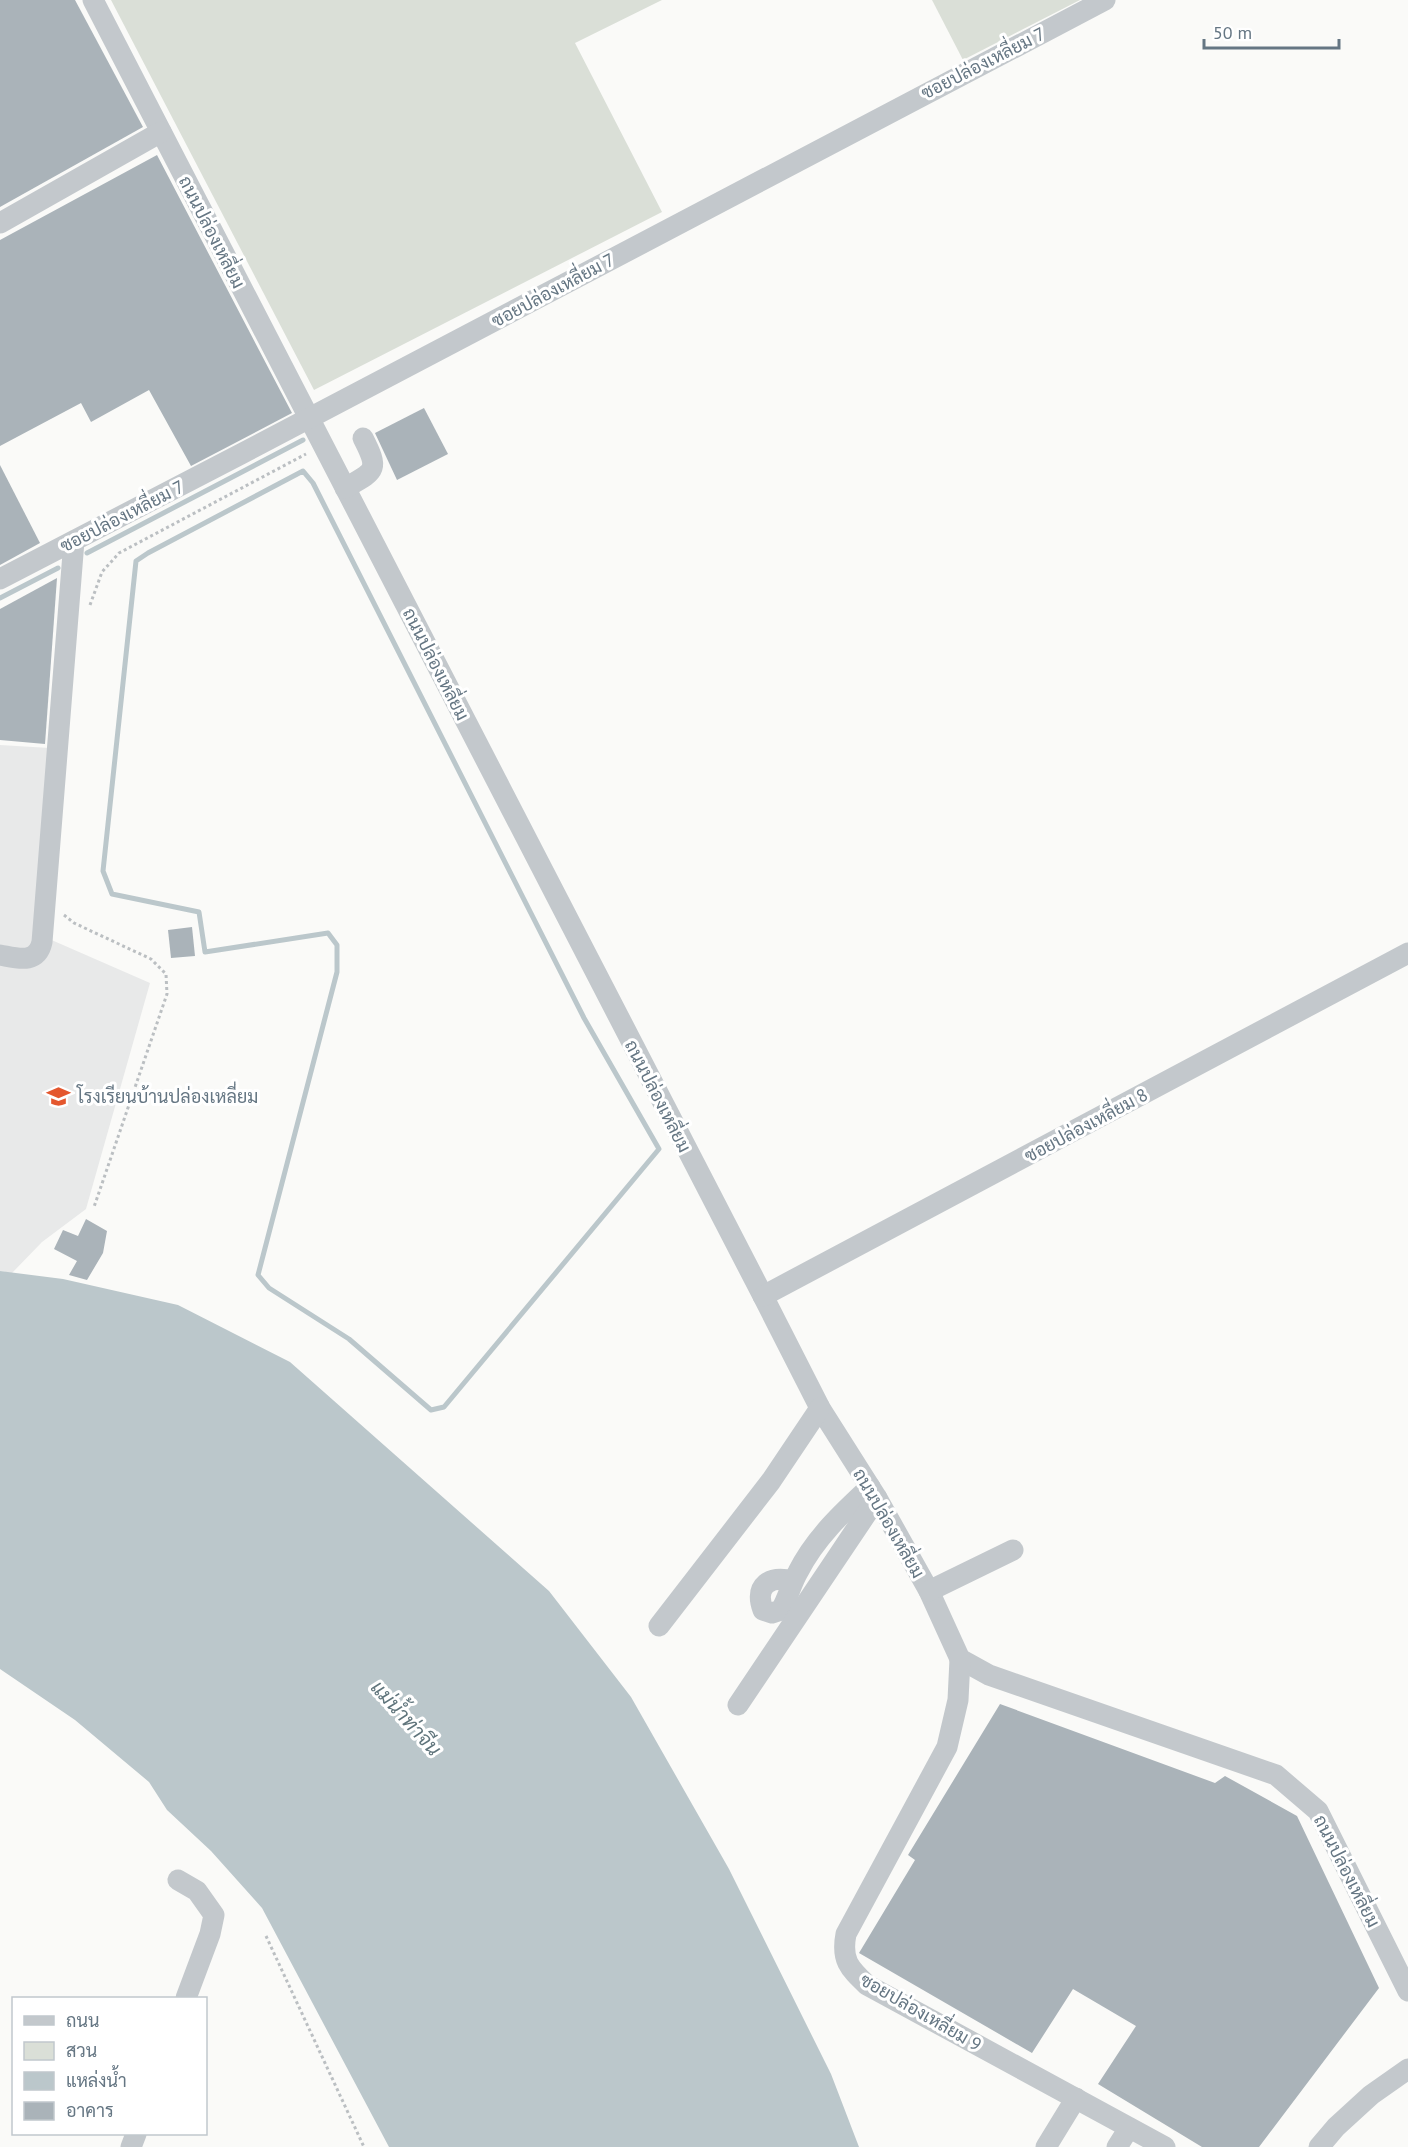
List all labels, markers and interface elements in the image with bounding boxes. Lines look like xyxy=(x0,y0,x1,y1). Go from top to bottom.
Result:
scale bar xyxy=(1204,12,1339,50)
street label: ซอยปล่องเหลี่ยม 7 xyxy=(915,18,1049,104)
text: 50 m xyxy=(1213,21,1252,44)
street label: ถนนปล่องเหลี่ยม xyxy=(174,170,254,292)
street label: ซอยปล่องเหลี่ยม 7 xyxy=(486,244,619,332)
street label: ซอยปล่องเหลี่ยม 7 xyxy=(54,471,188,557)
street label: ถนนปล่องเหลี่ยม xyxy=(398,602,478,724)
street label: ถนนปล่องเหลี่ยม xyxy=(620,1034,700,1156)
street label: ซอยปล่องเหลี่ยม 8 xyxy=(1019,1079,1152,1167)
place label: โรงเรียนบ้านปล่องเหลี่ยม xyxy=(76,1081,258,1108)
school or university icon: โรงเรียนบ้านปล่องเหลี่ยม xyxy=(46,1083,72,1109)
street label: ถนนปล่องเหลี่ยม xyxy=(848,1462,933,1582)
water label: แม่น้ำท่าจีน xyxy=(365,1671,451,1761)
street label: ถนนปล่องเหลี่ยม xyxy=(1309,1809,1389,1931)
street label: ซอยปล่องเหลี่ยม 9 xyxy=(856,1964,988,2056)
legend xyxy=(12,1997,207,2135)
text: ถนน xyxy=(66,2009,99,2032)
text: สวน xyxy=(66,2039,97,2062)
text: แหล่งน้ำ xyxy=(66,2065,127,2092)
text: อาคาร xyxy=(66,2099,114,2122)

